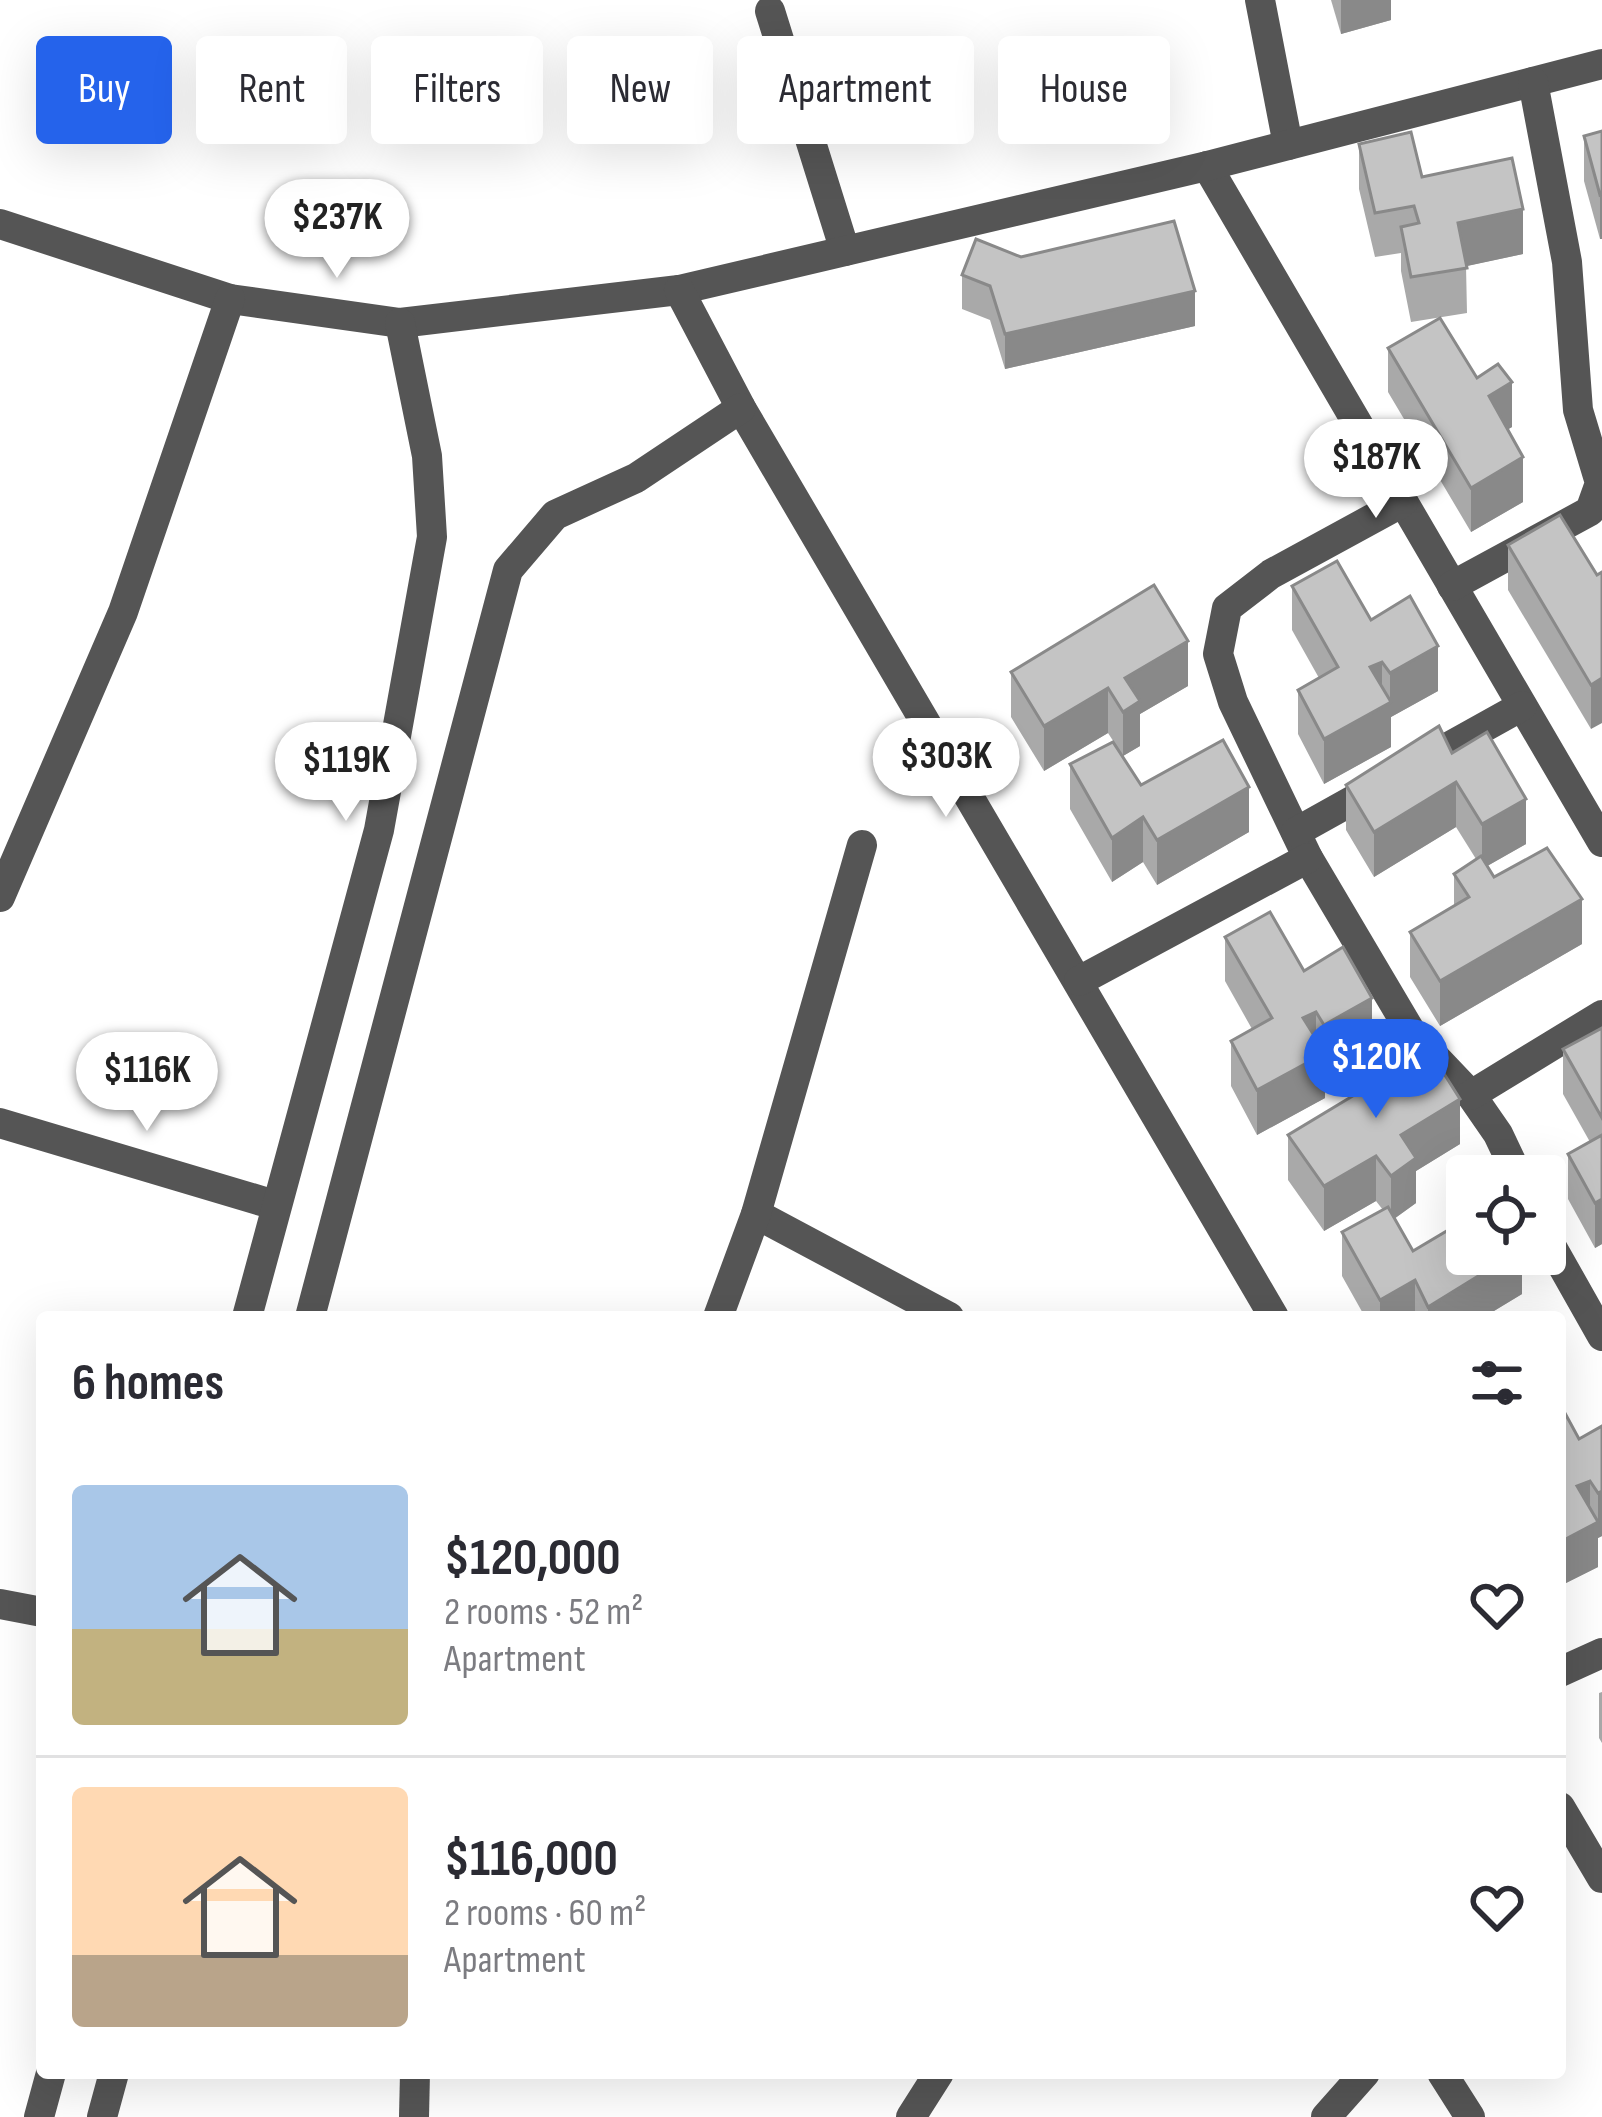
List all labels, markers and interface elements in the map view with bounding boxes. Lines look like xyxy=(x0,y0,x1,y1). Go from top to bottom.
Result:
chip: Buy xyxy=(36,36,172,144)
chip: Rent xyxy=(196,36,347,144)
chip: Filters xyxy=(371,36,543,144)
chip: New xyxy=(567,36,713,144)
chip: Apartment xyxy=(737,36,974,144)
chip: House xyxy=(998,36,1170,144)
pin: $237K xyxy=(253,179,421,281)
text: $237K xyxy=(291,194,383,241)
pin: $187K xyxy=(1292,419,1460,521)
text: $187K xyxy=(1331,434,1421,481)
pin: $303K xyxy=(862,718,1030,820)
pin: $119K xyxy=(262,722,430,824)
text: $303K xyxy=(900,733,992,780)
text: $119K xyxy=(302,737,390,784)
pin: $120K xyxy=(1292,1019,1460,1121)
pin: $116K xyxy=(63,1032,231,1134)
text: $120K xyxy=(1331,1034,1421,1081)
text: $116K xyxy=(103,1047,191,1094)
map controls xyxy=(1446,1155,1566,1275)
button: locate xyxy=(1446,1155,1566,1275)
icon: filters xyxy=(1464,1350,1530,1416)
text: 6 homes xyxy=(72,1353,224,1414)
text: $120,000 xyxy=(444,1528,621,1589)
icon: home xyxy=(168,1533,312,1677)
icon: heart xyxy=(1464,1572,1530,1638)
text: 2 rooms · 52 m² xyxy=(444,1589,644,1636)
text: Apartment xyxy=(444,1636,586,1683)
text: $116,000 xyxy=(444,1829,618,1890)
icon: home xyxy=(168,1835,312,1979)
icon: heart xyxy=(1464,1874,1530,1940)
text: 2 rooms · 60 m² xyxy=(444,1890,646,1937)
text: Apartment xyxy=(444,1937,586,1984)

